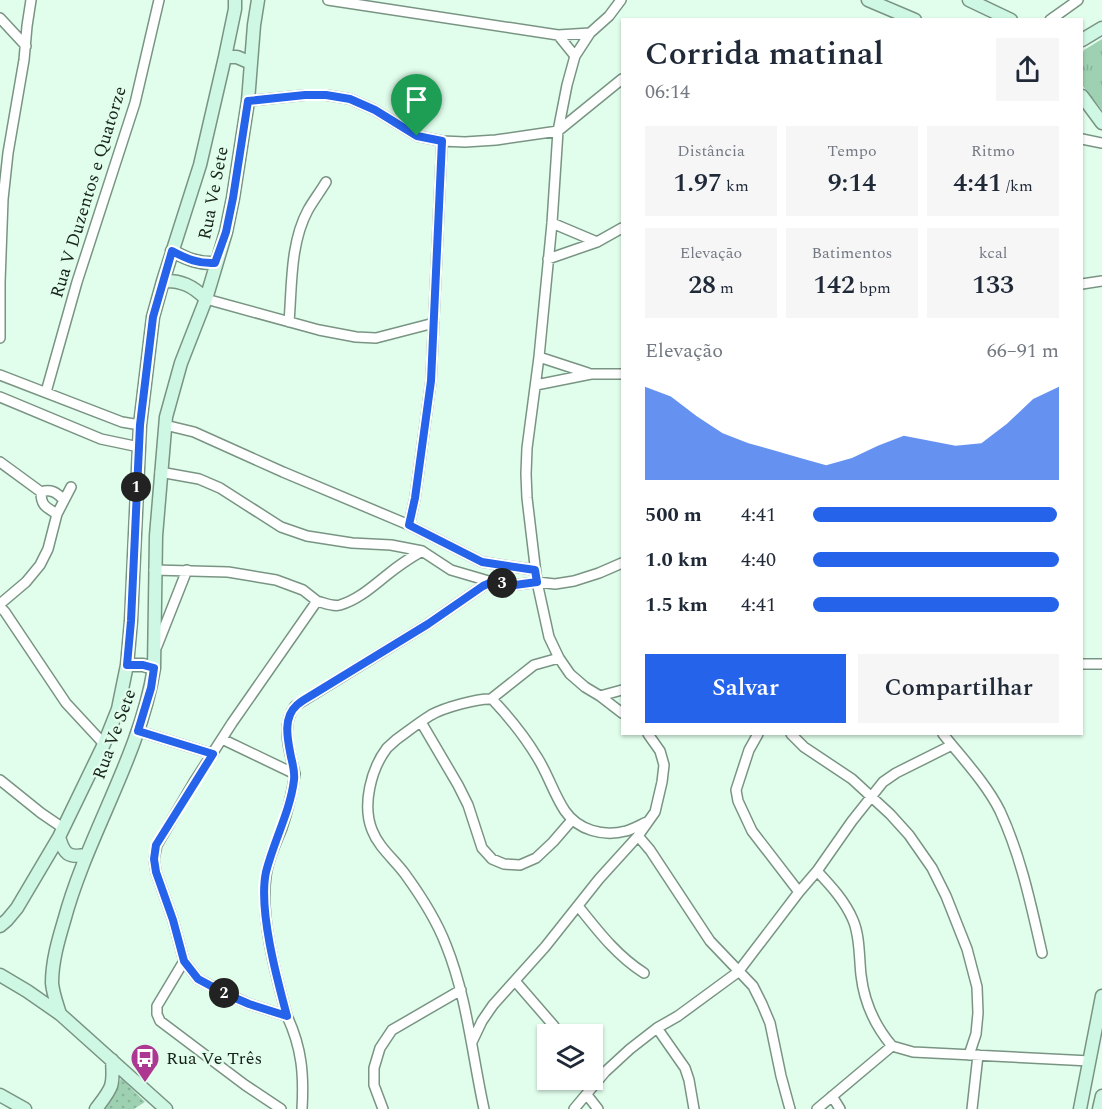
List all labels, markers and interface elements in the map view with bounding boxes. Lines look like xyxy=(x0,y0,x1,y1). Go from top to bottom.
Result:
text: Corrida matinal xyxy=(645,29,884,79)
button: share xyxy=(996,38,1059,101)
pin xyxy=(391,74,442,136)
text: 06:14 xyxy=(645,77,690,107)
street label: Rua V Duzentos e Quatorze xyxy=(43,83,134,301)
icon: arrive xyxy=(400,83,433,116)
text: Distância xyxy=(677,139,745,163)
text: Tempo xyxy=(827,139,877,163)
text: Ritmo xyxy=(971,139,1015,163)
street label: Rua Ve Sete xyxy=(191,144,236,242)
text: 1.97 xyxy=(673,163,722,203)
text: 9:14 xyxy=(828,163,876,203)
text: 4:41 xyxy=(953,163,1002,203)
text: km xyxy=(722,174,749,198)
text: /km xyxy=(1002,174,1033,198)
text: Elevação xyxy=(680,241,742,265)
text: Batimentos xyxy=(811,241,893,265)
text: kcal xyxy=(979,241,1007,265)
text: 28 xyxy=(688,265,716,305)
text: 142 xyxy=(813,265,855,305)
text: 133 xyxy=(972,265,1014,305)
text: m xyxy=(716,276,734,300)
text: bpm xyxy=(855,276,891,300)
text: Elevação xyxy=(645,336,723,366)
text: 66–91 m xyxy=(987,336,1059,366)
pin: 1 xyxy=(121,472,151,502)
text: 1 xyxy=(132,475,140,499)
text: 500 m xyxy=(645,500,702,530)
text: 4:41 xyxy=(741,500,776,530)
text: 1.0 km xyxy=(645,545,708,575)
text: 4:40 xyxy=(741,545,776,575)
pin: 3 xyxy=(487,568,517,598)
text: 3 xyxy=(498,571,506,595)
text: 1.5 km xyxy=(645,590,708,620)
text: 4:41 xyxy=(741,590,776,620)
button: Salvar xyxy=(645,654,846,723)
button: Compartilhar xyxy=(858,654,1059,723)
street label: Rua Ve Sete xyxy=(86,685,143,783)
pin: 2 xyxy=(209,978,239,1008)
text: 2 xyxy=(220,981,228,1005)
map controls xyxy=(537,1024,603,1090)
button: layers xyxy=(537,1024,603,1090)
bus stop icon: Rua Ve Três xyxy=(129,1042,161,1084)
place label: Rua Ve Três xyxy=(166,1045,262,1072)

